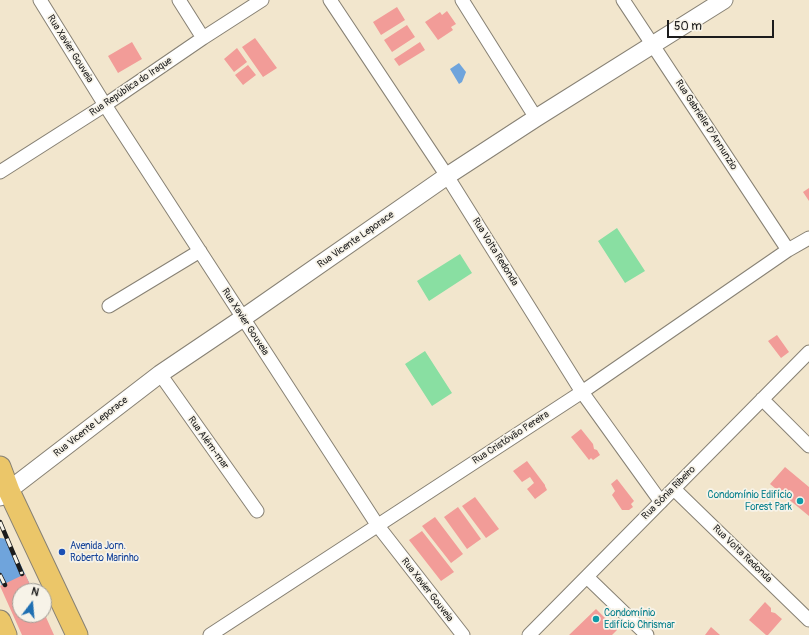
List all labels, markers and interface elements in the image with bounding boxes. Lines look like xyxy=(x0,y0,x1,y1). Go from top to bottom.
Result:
scale bar xyxy=(669,12,776,38)
street label: Rua Xavier Gouveia xyxy=(44,13,96,85)
text: 50 m xyxy=(674,19,702,34)
street label: Rua República do Iraque xyxy=(87,55,175,119)
street label: Rua Gabrielle D'Annunzio xyxy=(672,78,740,172)
street label: Rua Vicente Leporace xyxy=(315,209,397,271)
street label: Rua Volta Redonda xyxy=(469,216,521,288)
street label: Rua Xavier Gouveia xyxy=(219,286,271,358)
street label: Rua Vicente Leporace xyxy=(52,394,130,460)
street label: Rua Cristóvão Pereira xyxy=(470,409,552,467)
street label: Rua Além-mar xyxy=(185,414,231,472)
street label: Rua Sônia Ribeiro xyxy=(640,464,698,522)
place label: Condomínio Edifício Forest Park xyxy=(708,489,792,512)
marker: Condomínio Edifício Forest Park xyxy=(795,496,805,506)
street label: Rua Volta Redonda xyxy=(710,523,774,585)
place label: Avenida Jorn. Roberto Marinho xyxy=(70,540,139,564)
marker: Avenida Jorn. Roberto Marinho xyxy=(57,547,67,557)
street label: Rua Xavier Gouveia xyxy=(398,556,456,624)
north arrow xyxy=(12,583,52,623)
text: N xyxy=(30,585,41,599)
place label: Condomínio Edifício Chrismar xyxy=(604,607,675,630)
marker: Condomínio Edifício Chrismar xyxy=(591,614,601,624)

